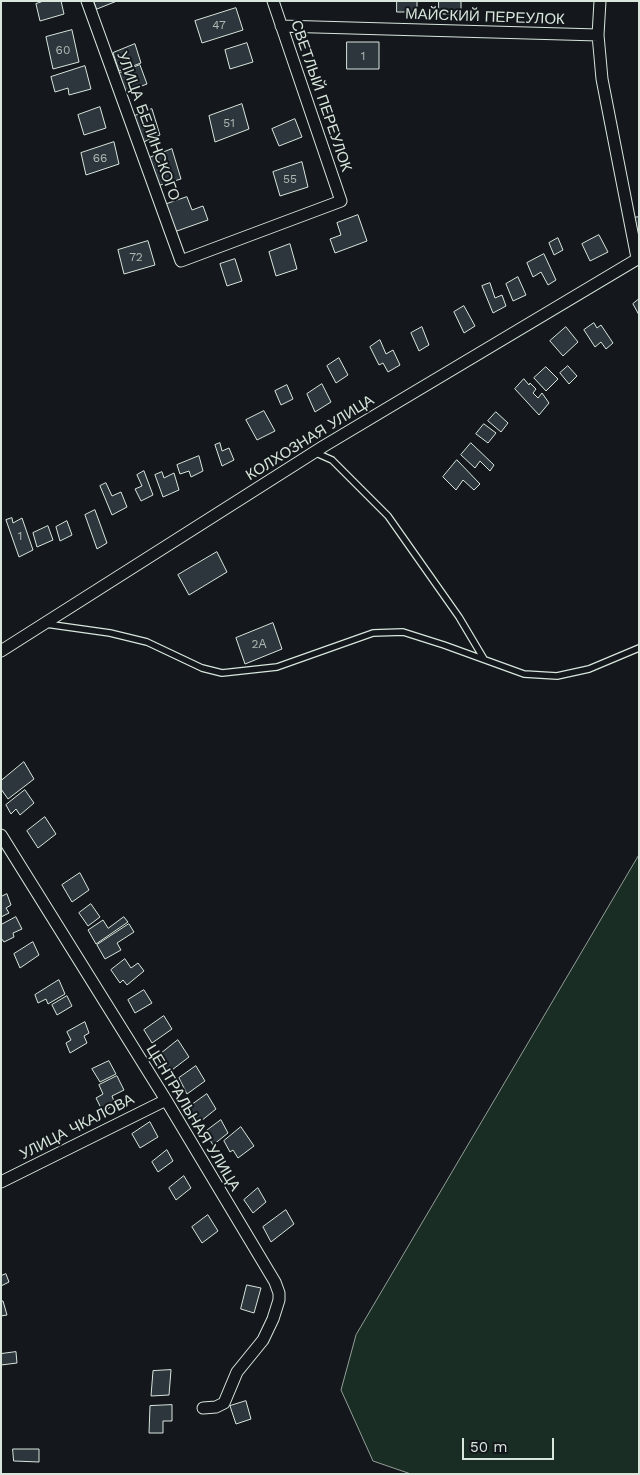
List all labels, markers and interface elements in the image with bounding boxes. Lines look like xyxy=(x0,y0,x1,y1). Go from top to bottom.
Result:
street label: МАЙСКИЙ ПЕРЕУЛОК xyxy=(405,5,565,29)
house number: 47 xyxy=(212,18,226,32)
street label: СВЕТЛЫЙ ПЕРЕУЛОК xyxy=(287,18,355,174)
house number: 60 xyxy=(56,43,70,57)
street label: УЛИЦА БЕЛИНСКОГО xyxy=(113,49,183,203)
house number: 1 xyxy=(361,49,365,63)
house number: 51 xyxy=(223,116,235,130)
house number: 66 xyxy=(93,151,107,165)
house number: 55 xyxy=(283,172,297,186)
house number: 72 xyxy=(129,250,143,264)
street label: КОЛХОЗНАЯ УЛИЦА xyxy=(243,391,377,485)
house number: 1 xyxy=(18,529,22,543)
house number: 2А xyxy=(252,637,266,651)
street label: ЦЕНТРАЛЬНАЯ УЛИЦА xyxy=(142,1042,244,1194)
street label: УЛИЦА ЧКАЛОВА xyxy=(17,1090,137,1164)
scale bar xyxy=(465,1428,558,1460)
text: 50 m xyxy=(470,1438,507,1456)

